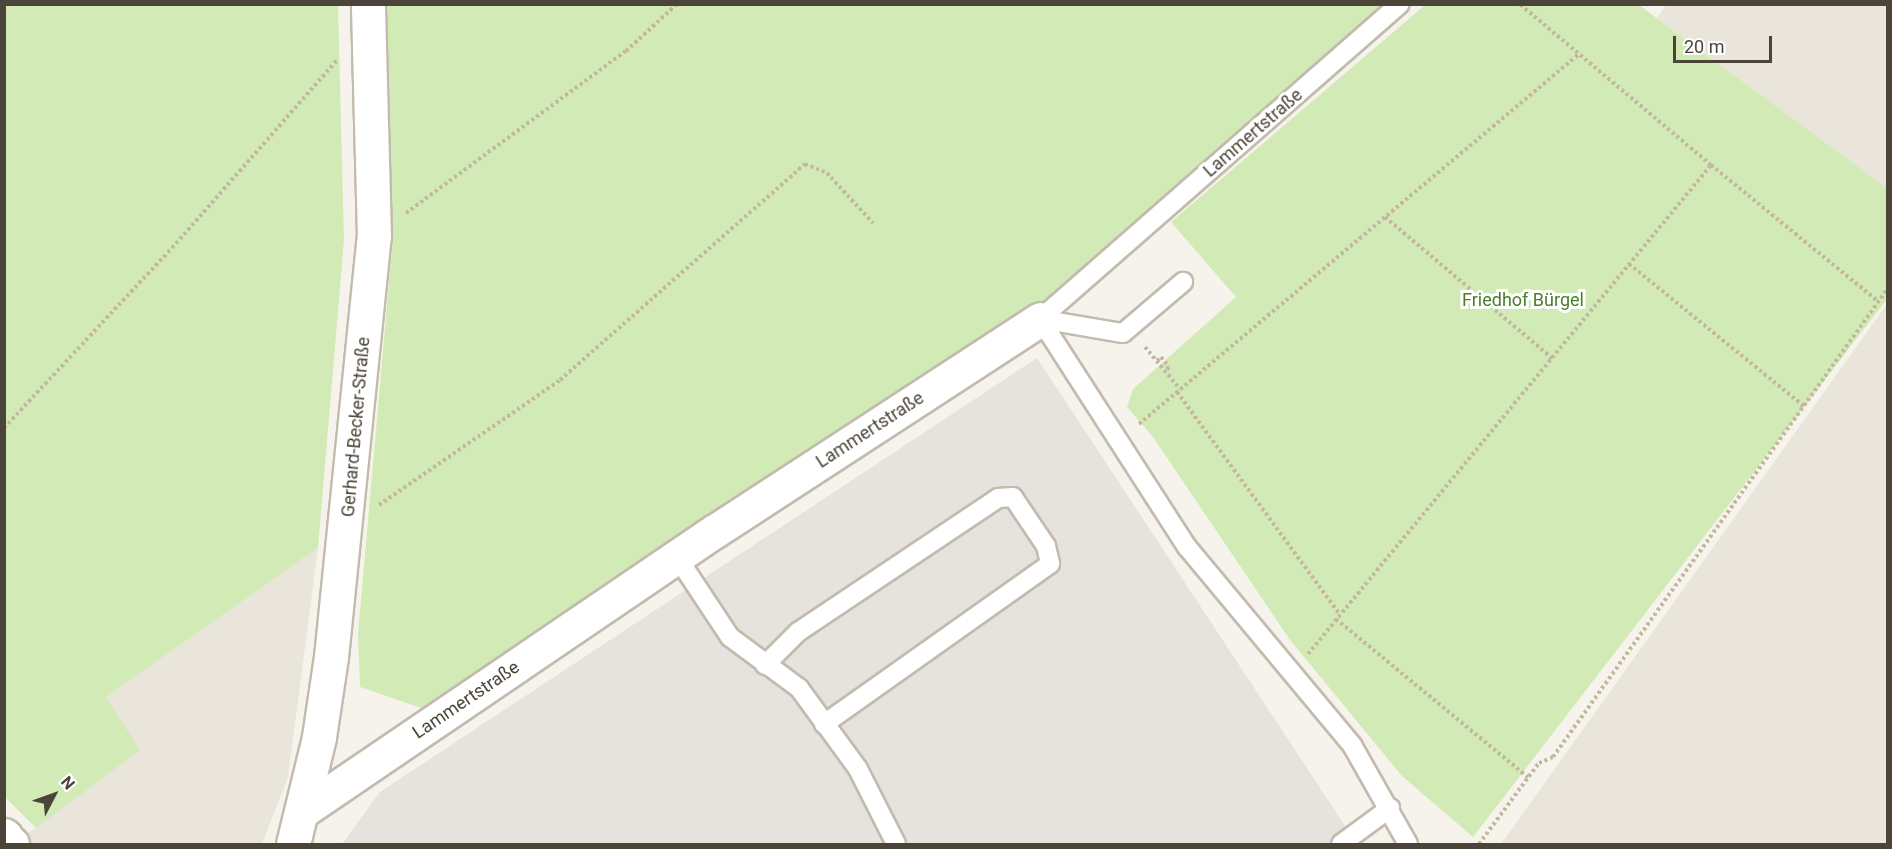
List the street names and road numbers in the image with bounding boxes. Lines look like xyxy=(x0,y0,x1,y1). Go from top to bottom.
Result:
street label: Lammertstraße xyxy=(1199,84,1307,182)
street label: Gerhard-Becker-Straße xyxy=(337,336,375,518)
street label: Lammertstraße xyxy=(812,387,928,473)
street label: Lammertstraße xyxy=(409,656,523,744)

